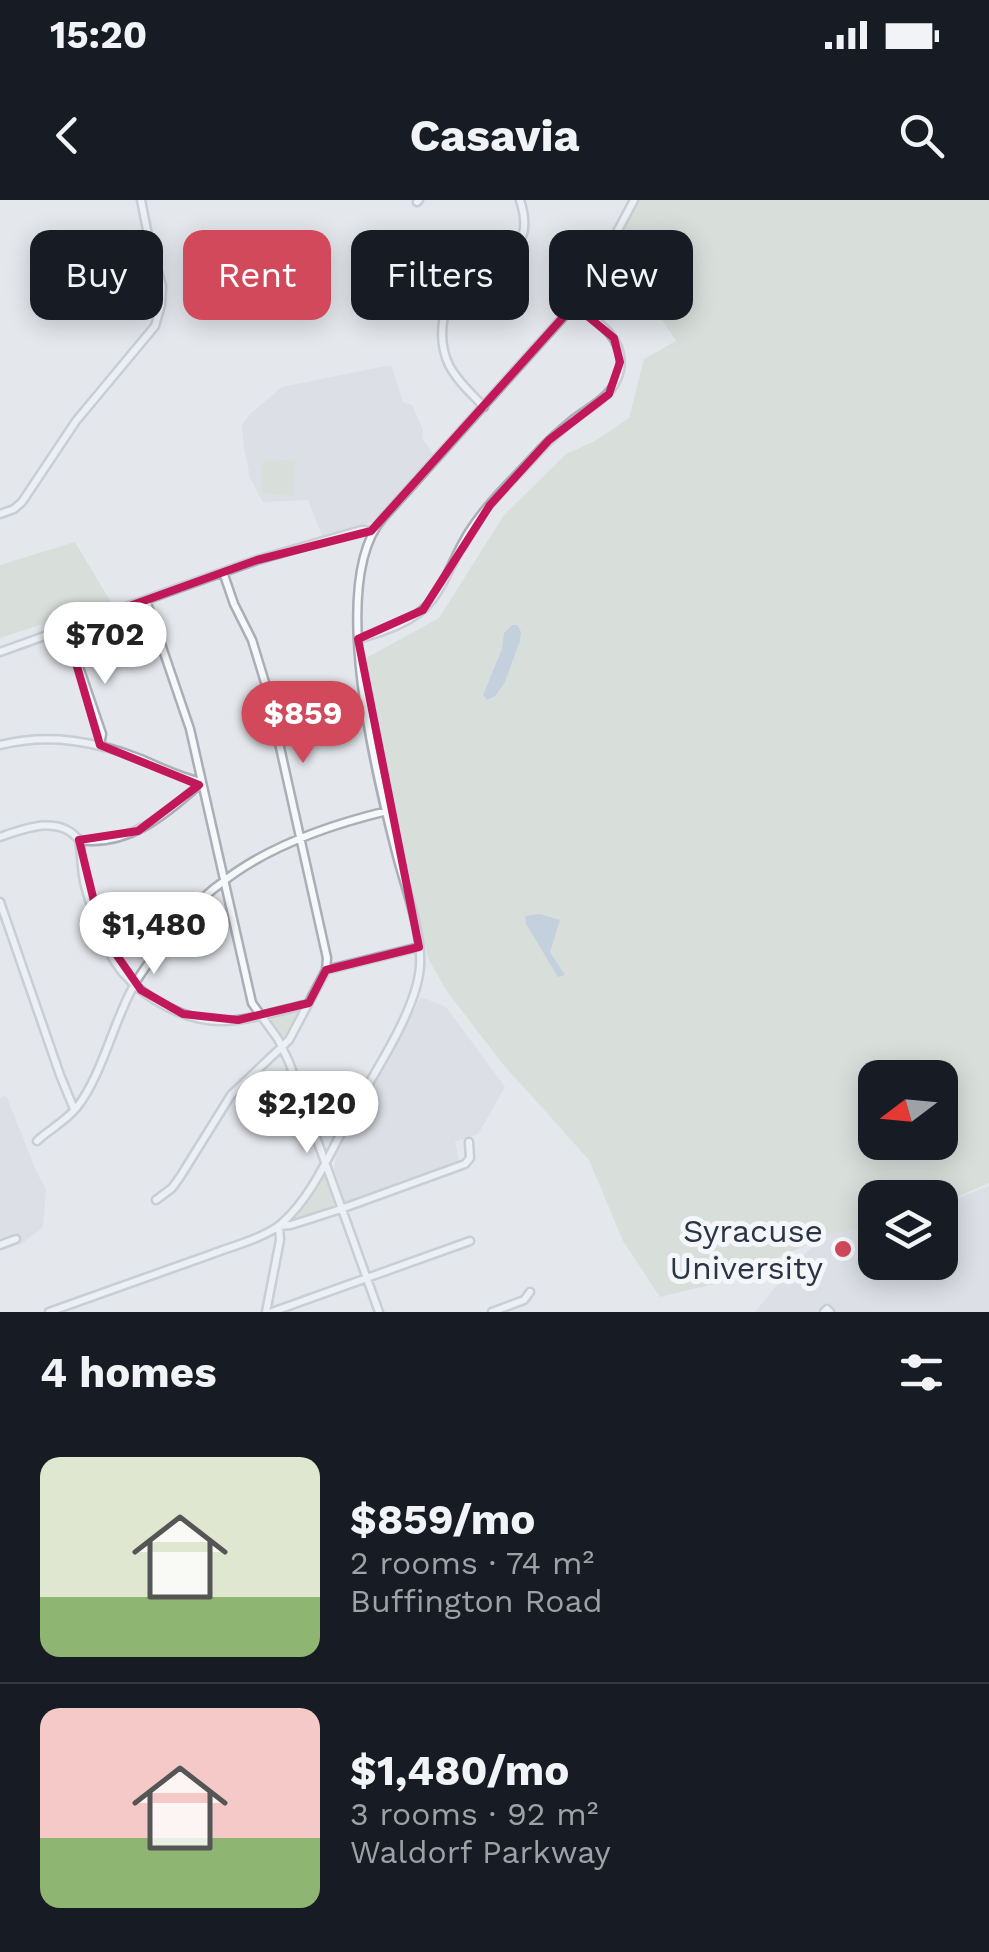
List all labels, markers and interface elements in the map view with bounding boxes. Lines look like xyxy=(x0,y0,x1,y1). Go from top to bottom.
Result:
text: 15:20 xyxy=(50,13,147,57)
icon: back xyxy=(40,108,95,163)
icon: search xyxy=(894,108,949,163)
text: Casavia xyxy=(409,109,580,162)
chip: Buy xyxy=(30,230,163,320)
chip: Rent xyxy=(183,230,331,320)
chip: Filters xyxy=(351,230,529,320)
chip: New xyxy=(549,230,693,320)
pin: $702 xyxy=(46,602,164,687)
text: $702 xyxy=(66,615,144,653)
pin: $859 xyxy=(244,681,362,766)
text: $859 xyxy=(264,694,342,732)
pin: $1,480 xyxy=(73,892,235,977)
text: $1,480 xyxy=(102,905,206,943)
north arrow xyxy=(858,1060,958,1160)
map controls xyxy=(858,1060,958,1280)
pin: $2,120 xyxy=(226,1071,388,1156)
text: $2,120 xyxy=(257,1084,357,1122)
button: layers xyxy=(858,1180,958,1280)
place label: Syracuse University xyxy=(669,1212,823,1287)
marker: Syracuse University xyxy=(832,1238,854,1260)
icon: filters xyxy=(894,1345,949,1400)
text: 4 homes xyxy=(40,1348,217,1397)
text: $859/mo xyxy=(350,1495,536,1544)
icon: home xyxy=(120,1497,240,1617)
text: 2 rooms · 74 m² xyxy=(350,1544,594,1582)
text: Buffington Road xyxy=(350,1582,603,1620)
text: $1,480/mo xyxy=(350,1746,569,1795)
icon: home xyxy=(120,1748,240,1868)
text: 3 rooms · 92 m² xyxy=(350,1795,598,1833)
text: Waldorf Parkway xyxy=(350,1833,611,1871)

